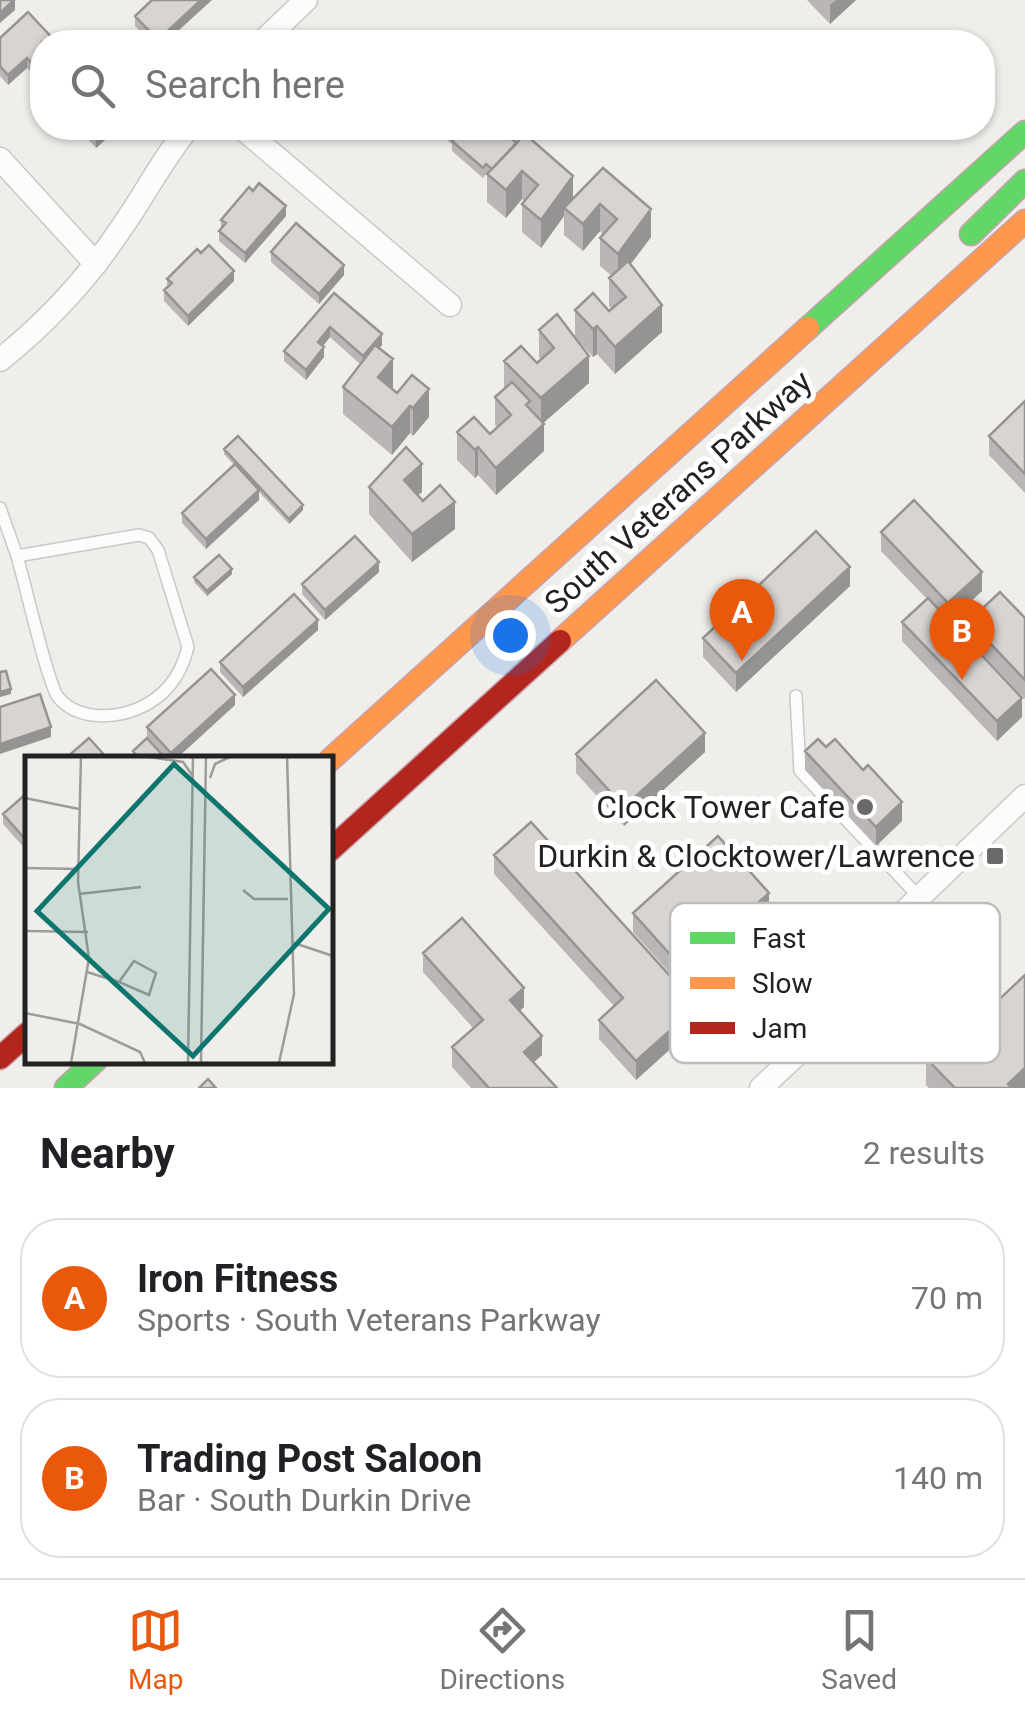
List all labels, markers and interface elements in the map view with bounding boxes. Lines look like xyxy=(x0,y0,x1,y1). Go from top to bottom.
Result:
search box xyxy=(30,30,995,140)
icon: search xyxy=(65,58,120,113)
text: Search here xyxy=(145,63,345,107)
street label: South Veterans Parkway xyxy=(537,362,819,622)
pin: A xyxy=(710,578,774,661)
pin: B xyxy=(930,598,994,680)
your location xyxy=(485,610,536,661)
inset map xyxy=(25,756,332,1063)
place label: Clock Tower Cafe xyxy=(596,788,845,826)
marker: Clock Tower Cafe xyxy=(854,796,876,818)
place label: Durkin & Clocktower/Lawrence xyxy=(537,837,975,875)
marker: Durkin & Clocktower/Lawrence xyxy=(984,845,1006,867)
legend xyxy=(670,903,1000,1063)
text: Fast xyxy=(752,922,806,955)
text: Slow xyxy=(752,967,812,1000)
text: Jam xyxy=(752,1012,807,1045)
text: Nearby xyxy=(40,1129,175,1178)
text: 2 results xyxy=(863,1134,985,1172)
text: Iron Fitness xyxy=(137,1257,338,1301)
text: A xyxy=(64,1279,85,1317)
text: 70 m xyxy=(911,1279,983,1317)
text: Sports · South Veterans Parkway xyxy=(137,1301,601,1339)
text: Trading Post Saloon xyxy=(137,1437,482,1481)
text: B xyxy=(64,1459,85,1497)
text: 140 m xyxy=(893,1459,983,1497)
text: Bar · South Durkin Drive xyxy=(137,1481,471,1519)
tab: Map xyxy=(128,1603,183,1696)
tab: Directions xyxy=(439,1603,565,1696)
tab: Saved xyxy=(821,1603,897,1696)

